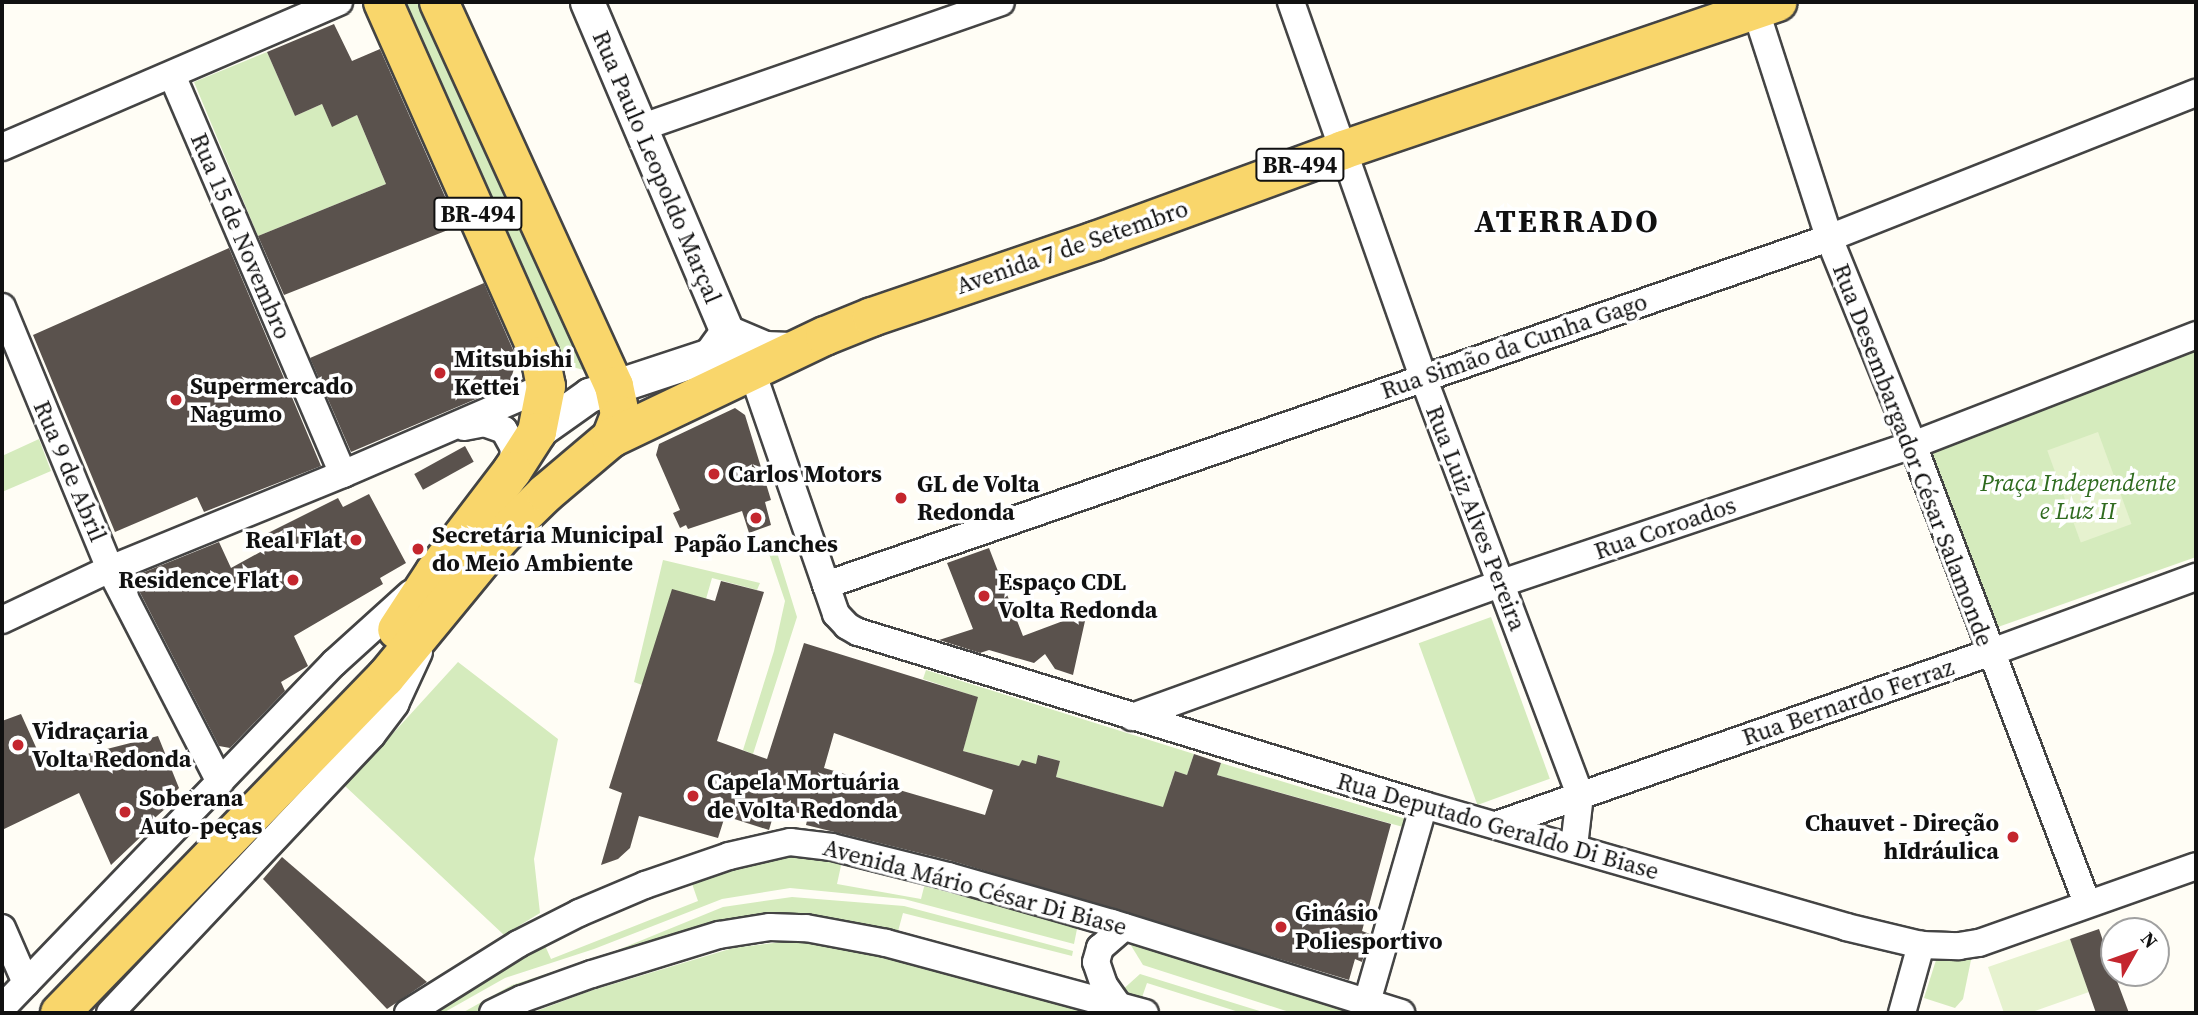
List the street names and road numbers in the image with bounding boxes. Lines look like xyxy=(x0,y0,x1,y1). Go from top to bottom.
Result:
street label: Rua Paulo Leopoldo Marçal xyxy=(586,26,728,308)
street label: Rua 15 de Novembro xyxy=(185,129,297,343)
road number: BR-494 xyxy=(1254,146,1346,184)
street label: Avenida 7 de Setembro xyxy=(952,194,1192,300)
road number: BR-494 xyxy=(433,195,524,234)
street label: Rua Desembargador César Salamonde xyxy=(1827,260,1999,650)
street label: Rua Simão da Cunha Gago xyxy=(1377,287,1651,405)
street label: Rua 9 de Abril xyxy=(27,396,113,546)
street label: Rua Luiz Alves Pereira xyxy=(1420,401,1532,635)
street label: Rua Coroados xyxy=(1590,490,1740,566)
street label: Rua Bernardo Ferraz xyxy=(1738,652,1958,752)
street label: Rua Deputado Geraldo Di Biase xyxy=(1334,766,1662,886)
street label: Avenida Mário César Di Biase xyxy=(820,833,1130,941)

